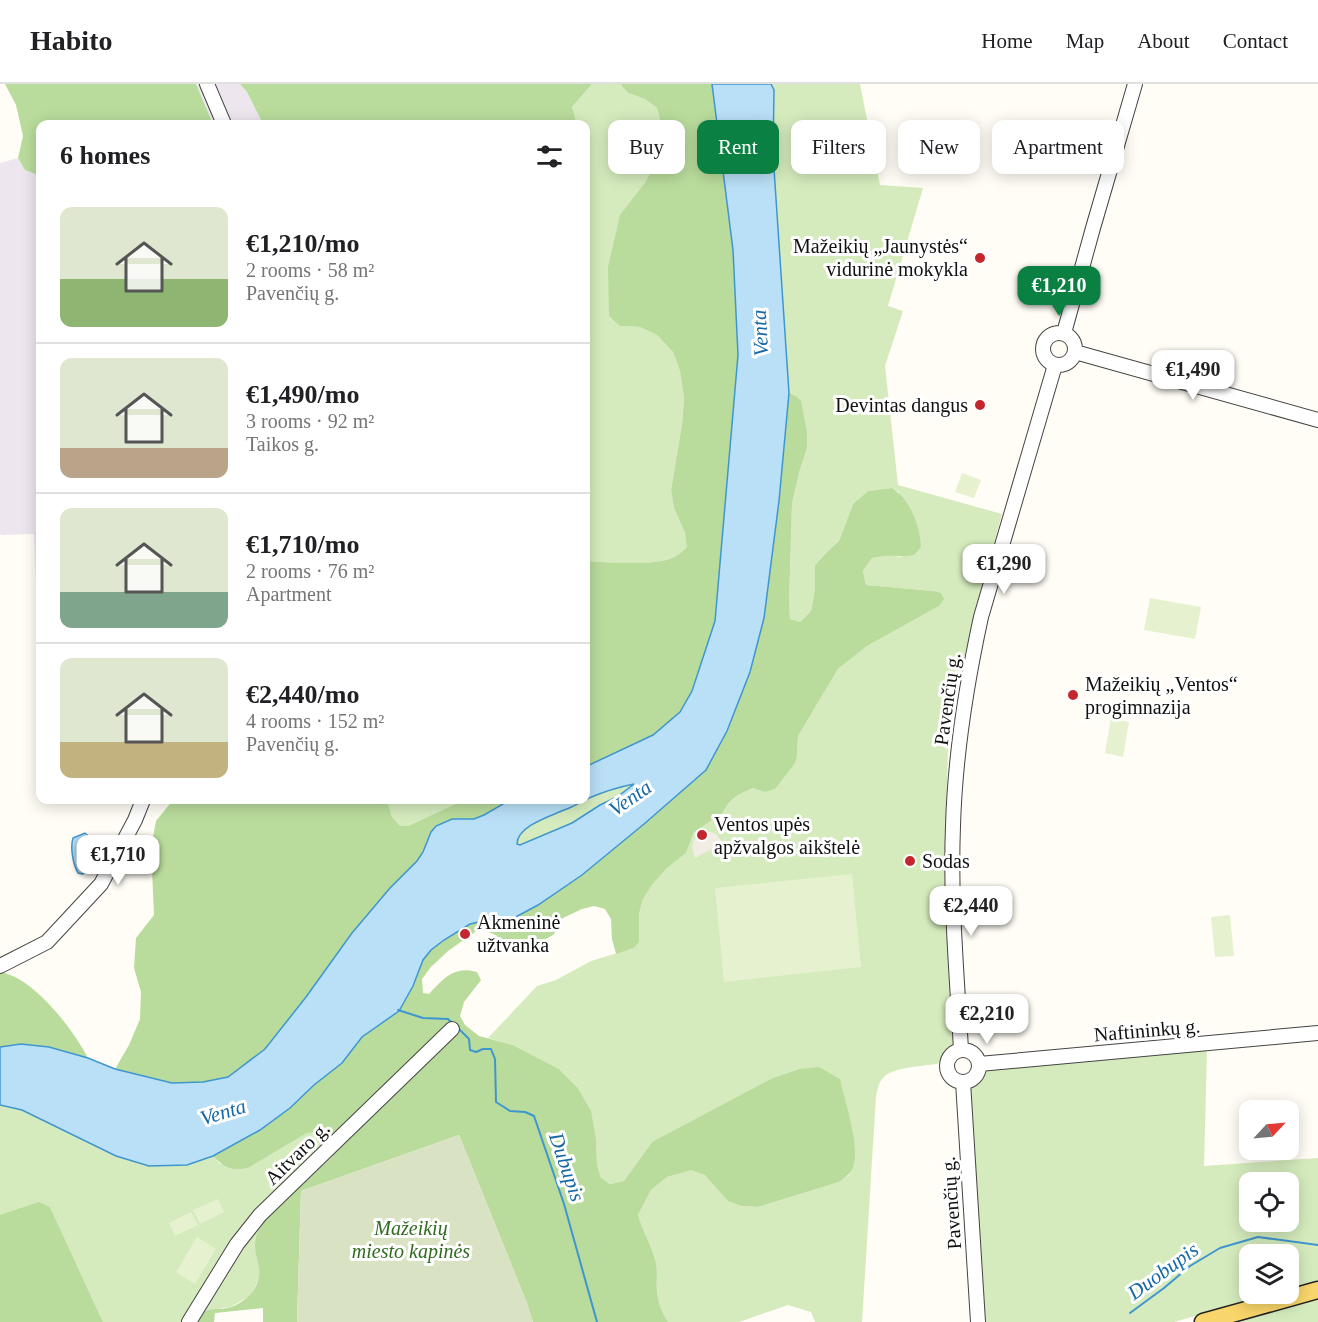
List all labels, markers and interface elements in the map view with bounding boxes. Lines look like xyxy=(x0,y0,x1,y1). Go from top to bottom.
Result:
text: Habito xyxy=(30,25,112,56)
text: Home xyxy=(981,29,1033,53)
text: Map xyxy=(1066,29,1104,53)
text: About xyxy=(1137,29,1190,53)
text: Contact xyxy=(1223,29,1288,53)
chip: Buy xyxy=(608,120,685,174)
chip: Rent xyxy=(697,120,779,174)
chip: Filters xyxy=(791,120,886,174)
chip: New xyxy=(898,120,980,174)
chip: Apartment xyxy=(992,120,1124,174)
icon: filters xyxy=(533,140,566,173)
text: 6 homes xyxy=(60,141,150,170)
text: €1,210/mo xyxy=(246,229,359,258)
icon: home xyxy=(108,231,180,303)
place label: Mažeikių „Jaunystės“ vidurinė mokykla xyxy=(793,235,968,281)
marker: Mažeikių „Jaunystės“ vidurinė mokykla xyxy=(973,251,987,265)
text: 2 rooms · 58 m² xyxy=(246,259,374,281)
pin: €1,210 xyxy=(1010,266,1108,317)
text: €1,210 xyxy=(1032,274,1087,296)
text: Pavenčių g. xyxy=(246,282,339,304)
water label: Venta xyxy=(747,309,773,357)
pin: €1,490 xyxy=(1144,350,1242,401)
text: €1,490 xyxy=(1166,358,1221,380)
text: €1,490/mo xyxy=(246,380,359,409)
icon: home xyxy=(108,382,180,454)
place label: Devintas dangus xyxy=(835,394,968,417)
marker: Devintas dangus xyxy=(973,398,987,412)
text: 3 rooms · 92 m² xyxy=(246,410,374,432)
text: Taikos g. xyxy=(246,433,319,455)
text: €1,710/mo xyxy=(246,530,359,559)
icon: home xyxy=(108,532,180,604)
pin: €1,290 xyxy=(955,544,1053,595)
text: €1,290 xyxy=(977,552,1032,574)
text: 2 rooms · 76 m² xyxy=(246,560,374,582)
text: Apartment xyxy=(246,583,332,605)
street label: Pavenčių g. xyxy=(930,651,965,747)
place label: Mažeikių „Ventos“ progimnazija xyxy=(1085,673,1238,719)
text: €2,440/mo xyxy=(246,680,359,709)
icon: home xyxy=(108,682,180,754)
marker: Mažeikių „Ventos“ progimnazija xyxy=(1066,688,1080,702)
text: 4 rooms · 152 m² xyxy=(246,710,384,732)
text: Pavenčių g. xyxy=(246,733,339,755)
water label: Venta xyxy=(604,775,656,821)
place label: Ventos upės apžvalgos aikštelė xyxy=(714,813,860,859)
marker: Ventos upės apžvalgos aikštelė xyxy=(695,828,709,842)
pin: €1,710 xyxy=(69,835,167,886)
text: €1,710 xyxy=(91,843,146,865)
place label: Sodas xyxy=(922,850,970,872)
marker: Sodas xyxy=(903,854,917,868)
pin: €2,440 xyxy=(922,886,1020,937)
text: €2,440 xyxy=(944,894,999,916)
place label: Akmeninė užtvanka xyxy=(477,911,560,956)
marker: Akmeninė užtvanka xyxy=(458,927,472,941)
pin: €2,210 xyxy=(938,994,1036,1045)
text: €2,210 xyxy=(960,1002,1015,1024)
street label: Naftininkų g. xyxy=(1093,1014,1201,1047)
water label: Venta xyxy=(197,1094,249,1130)
north arrow xyxy=(1239,1100,1299,1160)
map controls xyxy=(1239,1100,1299,1304)
street label: Aitvaro g. xyxy=(260,1117,335,1190)
water label: Dubupis xyxy=(544,1128,590,1205)
street label: Pavenčių g. xyxy=(937,1156,966,1250)
button: locate xyxy=(1239,1172,1299,1232)
park label: Mažeikių miesto kapinės xyxy=(352,1217,470,1263)
water label: Duobupis xyxy=(1122,1237,1203,1305)
button: layers xyxy=(1239,1244,1299,1304)

